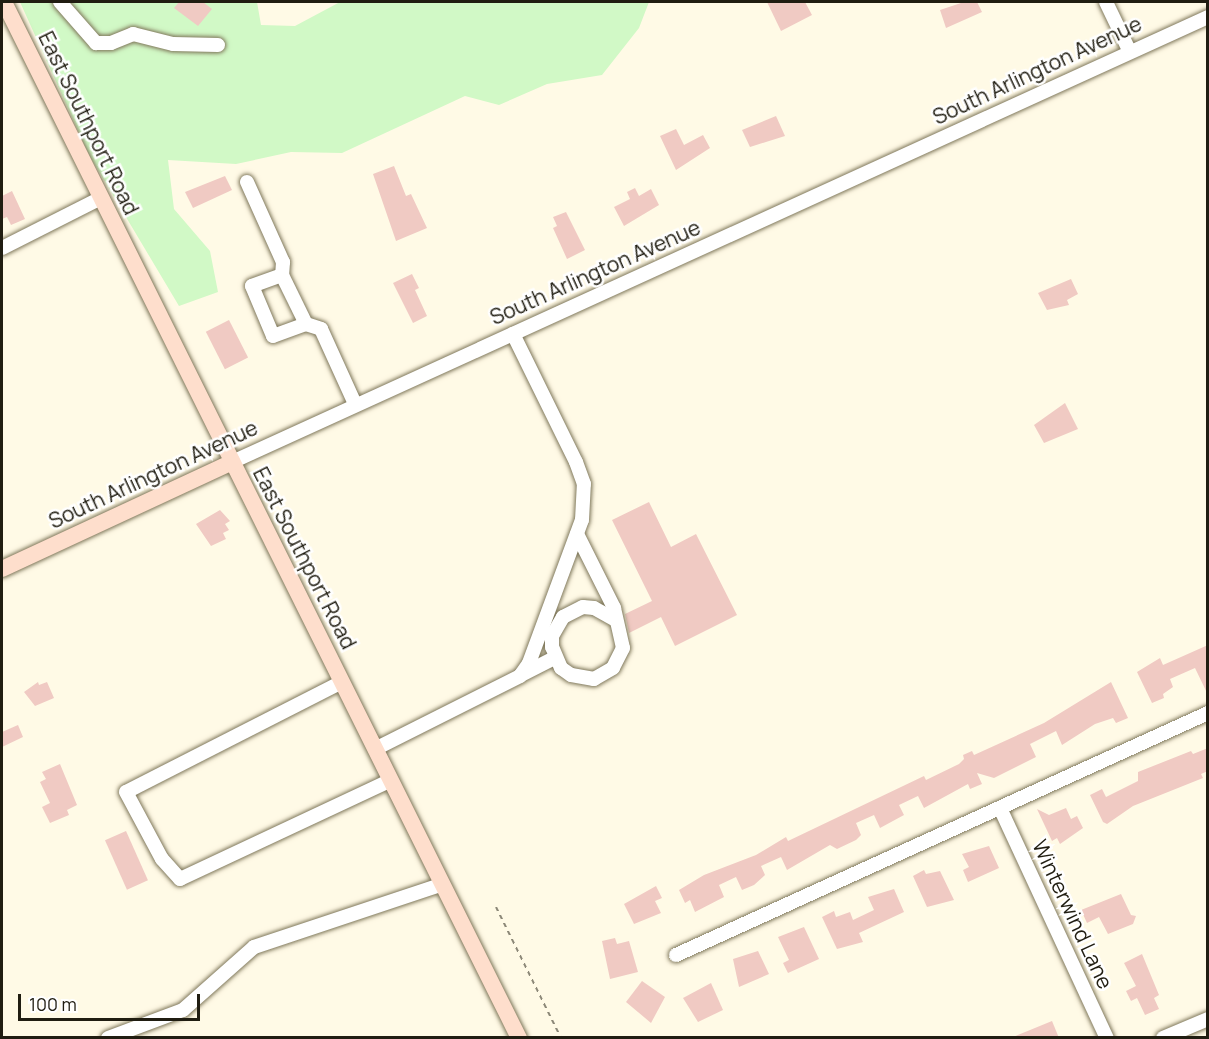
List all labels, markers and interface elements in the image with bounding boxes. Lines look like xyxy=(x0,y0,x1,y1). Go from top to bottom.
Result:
street label: South Arlington Avenue xyxy=(929,11,1145,129)
street label: East Southport Road xyxy=(34,27,144,219)
street label: South Arlington Avenue xyxy=(486,214,704,330)
street label: South Arlington Avenue xyxy=(45,415,261,533)
street label: East Southport Road xyxy=(248,463,362,653)
street label: Winterwind Lane xyxy=(1027,835,1119,993)
scale bar xyxy=(21,982,202,1020)
text: 100 m xyxy=(29,992,77,1016)

